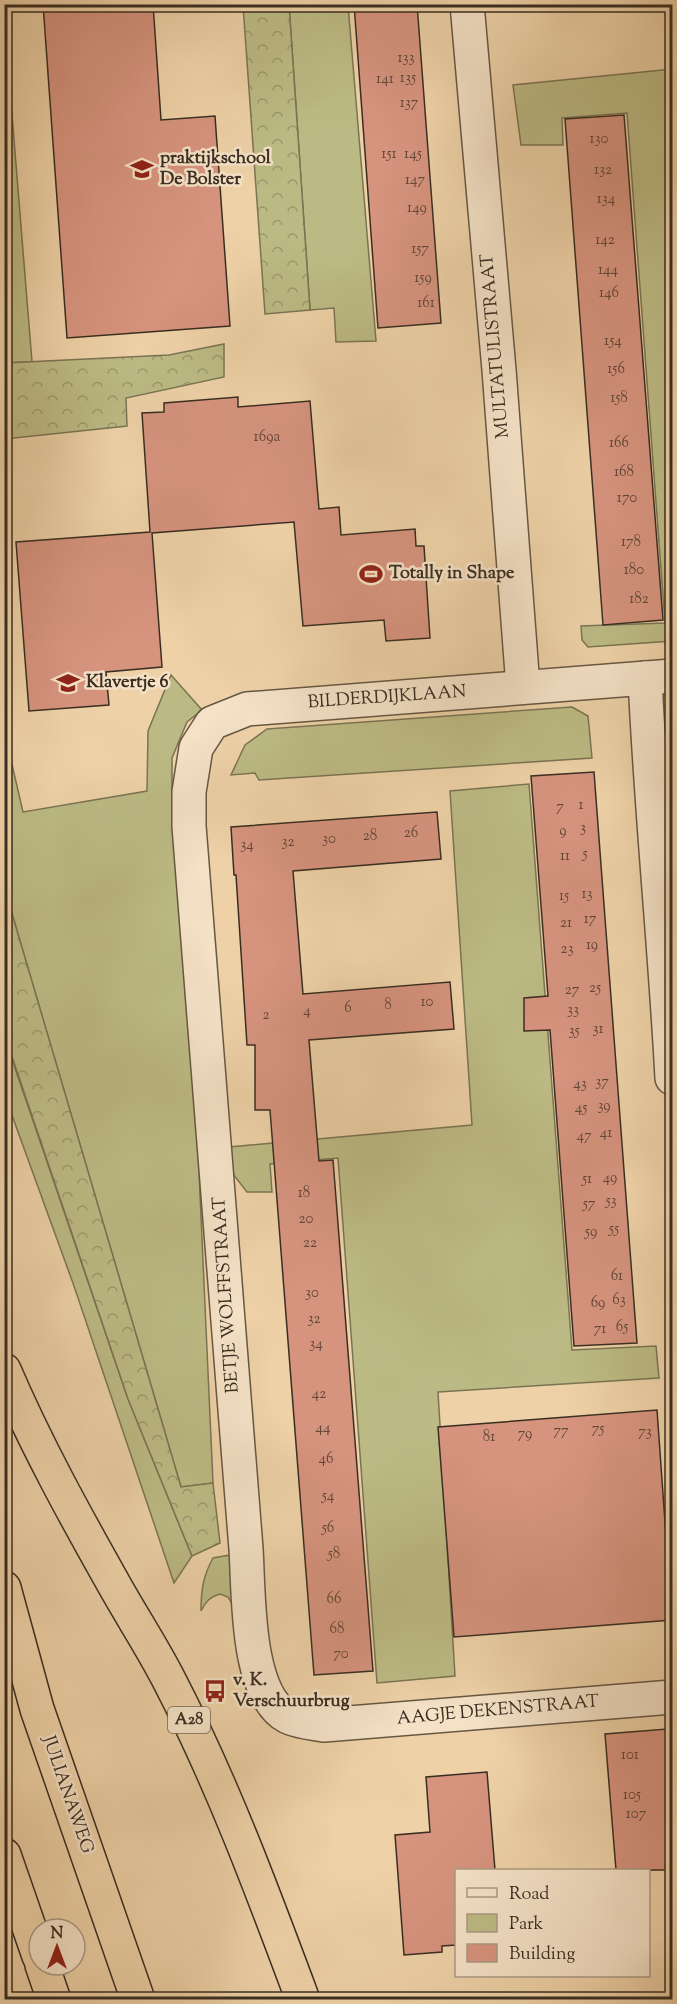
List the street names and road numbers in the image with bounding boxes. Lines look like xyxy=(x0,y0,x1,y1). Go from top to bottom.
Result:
street label: MULTATULISTRAAT xyxy=(475,252,517,439)
street label: BILDERDIJKLAAN xyxy=(307,679,467,717)
street label: BETJE WOLFFSTRAAT xyxy=(207,1195,247,1394)
street label: AAGJE DEKENSTRAAT xyxy=(396,1689,601,1733)
road number: A28 xyxy=(168,1707,210,1733)
street label: JULIANAWEG xyxy=(34,1732,99,1858)

